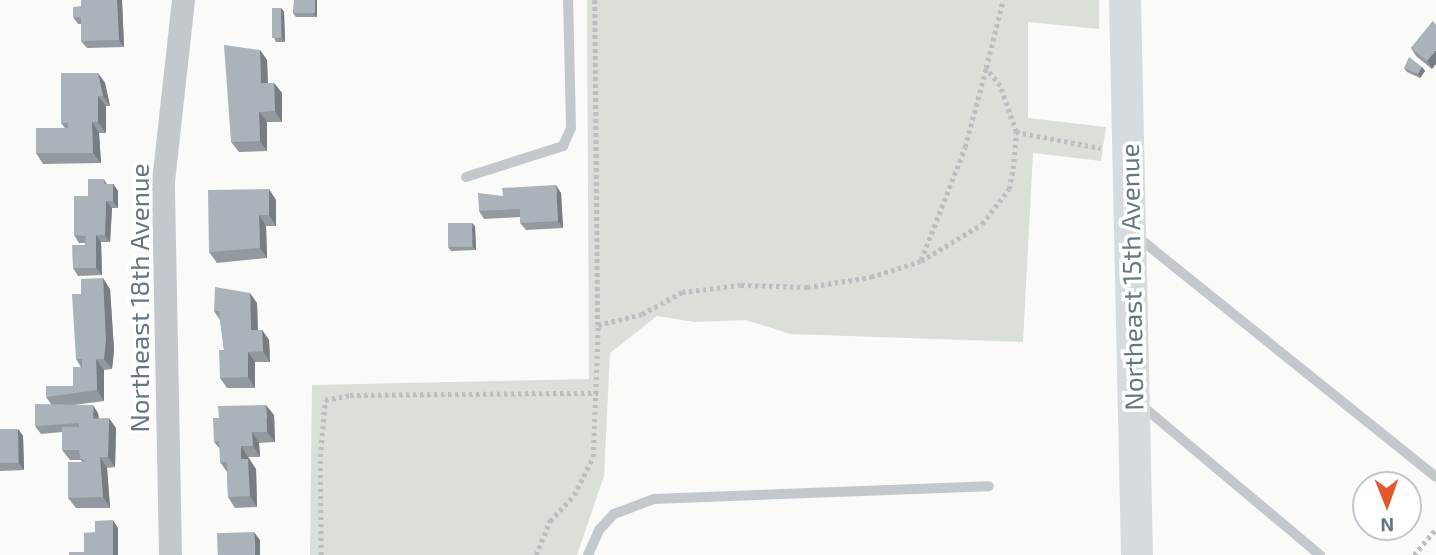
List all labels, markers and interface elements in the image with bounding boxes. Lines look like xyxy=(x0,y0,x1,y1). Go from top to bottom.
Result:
street label: Northeast 15th Avenue xyxy=(1113,143,1149,411)
street label: Northeast 18th Avenue xyxy=(123,163,155,433)
north arrow xyxy=(1352,471,1422,541)
text: N xyxy=(1380,514,1394,537)

